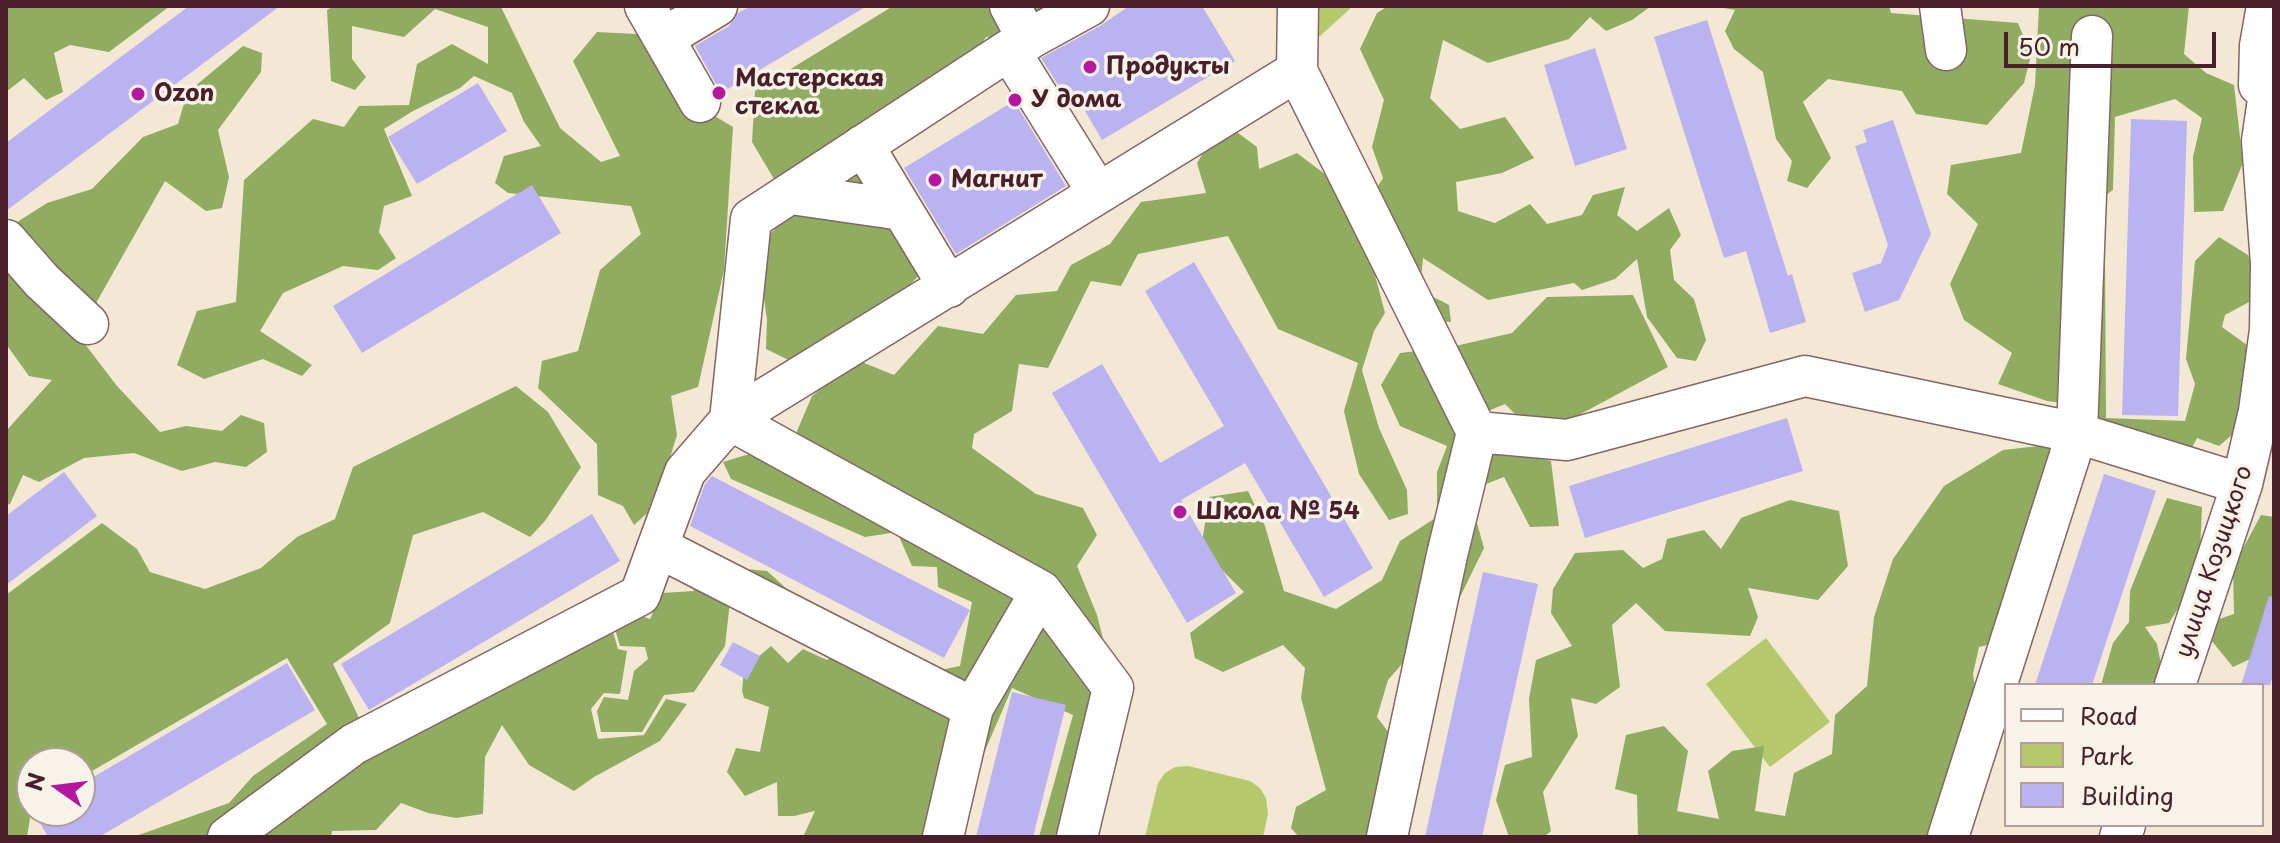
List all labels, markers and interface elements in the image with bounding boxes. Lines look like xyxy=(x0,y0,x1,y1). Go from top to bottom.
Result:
scale bar xyxy=(2008,16,2220,66)
text: 50 m xyxy=(2018,28,2080,64)
place label: Продукты xyxy=(1106,53,1230,81)
marker: Продукты xyxy=(1081,58,1099,76)
place label: Мастерская стекла xyxy=(735,65,884,121)
place label: Ozon xyxy=(154,80,214,108)
marker: Мастерская стекла xyxy=(710,84,728,102)
marker: Ozon xyxy=(129,85,147,103)
place label: У дома xyxy=(1031,86,1122,114)
marker: У дома xyxy=(1006,91,1024,109)
place label: Магнит xyxy=(951,166,1042,194)
marker: Магнит xyxy=(926,171,944,189)
street label: улица Козицкого xyxy=(2170,462,2260,662)
place label: Школа № 54 xyxy=(1196,498,1360,526)
marker: Школа № 54 xyxy=(1171,503,1189,521)
legend xyxy=(2004,683,2264,827)
text: Road xyxy=(2080,697,2138,733)
text: Park xyxy=(2080,737,2134,773)
north arrow xyxy=(16,747,96,827)
text: N xyxy=(16,769,52,794)
text: Building xyxy=(2080,777,2174,813)

